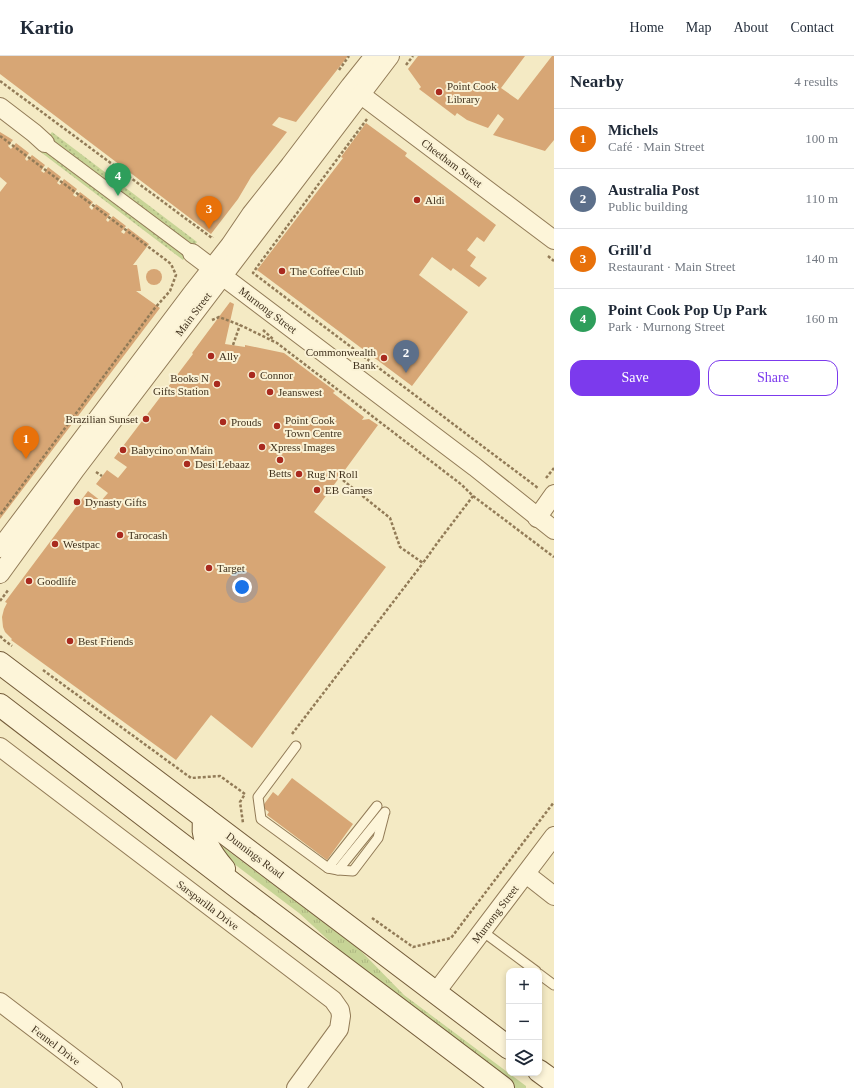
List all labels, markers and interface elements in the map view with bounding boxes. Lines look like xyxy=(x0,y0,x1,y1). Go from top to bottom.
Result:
text: Kartio xyxy=(20,17,74,38)
text: Home xyxy=(630,20,664,35)
text: Map xyxy=(686,20,711,35)
text: About xyxy=(733,20,768,35)
text: Contact xyxy=(790,20,834,35)
text: Nearby xyxy=(570,72,624,91)
text: 4 results xyxy=(794,74,838,89)
place label: Point Cook Library xyxy=(447,80,497,105)
marker: Point Cook Library xyxy=(434,87,444,97)
text: Michels xyxy=(608,122,658,138)
text: 1 xyxy=(580,131,586,146)
text: 100 m xyxy=(805,131,838,146)
street label: Cheetham Street xyxy=(419,136,485,190)
text: Café · Main Street xyxy=(608,139,704,154)
pin: 4 xyxy=(105,163,131,196)
text: Australia Post xyxy=(608,182,699,198)
text: 2 xyxy=(580,191,586,206)
text: 110 m xyxy=(806,191,838,206)
place label: Aldi xyxy=(425,194,445,206)
marker: Aldi xyxy=(412,195,422,205)
pin: 3 xyxy=(196,196,222,229)
text: Public building xyxy=(608,199,688,214)
text: Grill'd xyxy=(608,242,651,258)
text: 3 xyxy=(580,251,586,266)
text: 140 m xyxy=(805,251,838,266)
text: Restaurant · Main Street xyxy=(608,259,735,274)
place label: The Coffee Club xyxy=(290,265,364,277)
marker: The Coffee Club xyxy=(277,266,287,276)
street label: Murnong Street xyxy=(237,284,299,336)
street label: Main Street xyxy=(173,290,213,338)
text: Point Cook Pop Up Park xyxy=(608,302,767,318)
text: 4 xyxy=(580,311,586,326)
text: 160 m xyxy=(805,311,838,326)
text: Park · Murnong Street xyxy=(608,319,725,334)
pin: 2 xyxy=(393,340,419,373)
place label: Commonwealth Bank xyxy=(306,346,376,371)
place label: Ally xyxy=(219,350,239,362)
marker: Ally xyxy=(206,351,216,361)
marker: Commonwealth Bank xyxy=(379,353,389,363)
button: Save xyxy=(570,360,700,396)
button: Share xyxy=(708,360,838,396)
place label: Connor xyxy=(260,369,293,381)
marker: Connor xyxy=(247,370,257,380)
place label: Books N Gifts Station xyxy=(153,372,209,397)
marker: Books N Gifts Station xyxy=(212,379,222,389)
place label: Jeanswest xyxy=(278,386,322,398)
marker: Jeanswest xyxy=(265,387,275,397)
place label: Brazilian Sunset xyxy=(66,413,138,425)
marker: Brazilian Sunset xyxy=(141,414,151,424)
place label: Point Cook Town Centre xyxy=(285,414,342,439)
place label: Prouds xyxy=(231,416,262,428)
marker: Prouds xyxy=(218,417,228,427)
marker: Point Cook Town Centre xyxy=(272,421,282,431)
pin: 1 xyxy=(13,426,39,459)
place label: Xpress Images xyxy=(270,441,335,453)
marker: Xpress Images xyxy=(257,442,267,452)
place label: Babycino on Main xyxy=(131,444,213,456)
marker: Babycino on Main xyxy=(118,445,128,455)
marker: Betts xyxy=(275,455,285,465)
place label: Desi Lebaaz xyxy=(195,458,250,470)
marker: Desi Lebaaz xyxy=(182,459,192,469)
place label: Betts xyxy=(269,467,291,479)
place label: Rug N Roll xyxy=(307,468,358,480)
marker: Rug N Roll xyxy=(294,469,304,479)
place label: EB Games xyxy=(325,484,372,496)
marker: EB Games xyxy=(312,485,322,495)
place label: Dynasty Gifts xyxy=(85,496,146,508)
marker: Dynasty Gifts xyxy=(72,497,82,507)
place label: Tarocash xyxy=(128,529,168,541)
marker: Tarocash xyxy=(115,530,125,540)
place label: Westpac xyxy=(63,538,100,550)
marker: Westpac xyxy=(50,539,60,549)
place label: Target xyxy=(217,562,245,574)
marker: Target xyxy=(204,563,214,573)
place label: Goodlife xyxy=(37,575,76,587)
marker: Goodlife xyxy=(24,576,34,586)
your location xyxy=(232,577,252,597)
place label: Best Friends xyxy=(78,635,133,647)
marker: Best Friends xyxy=(65,636,75,646)
street label: Dunnings Road xyxy=(224,830,286,881)
street label: Sarsparilla Drive xyxy=(175,878,242,932)
street label: Murnong Street xyxy=(469,883,521,945)
map controls xyxy=(506,968,542,1076)
button: + xyxy=(506,968,542,1004)
button: − xyxy=(506,1004,542,1040)
street label: Fennel Drive xyxy=(29,1023,83,1067)
button: layers xyxy=(506,1040,542,1076)

